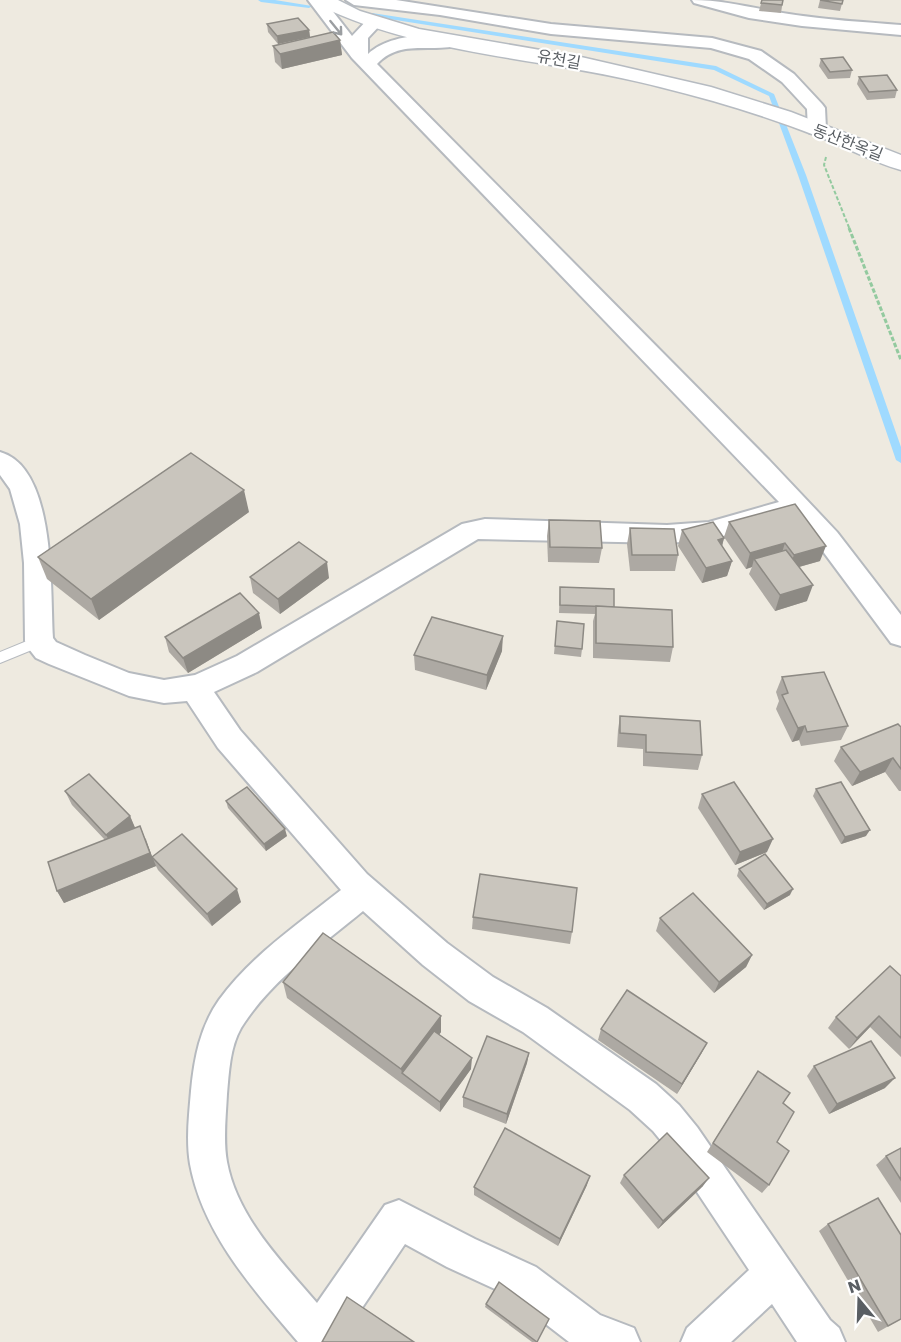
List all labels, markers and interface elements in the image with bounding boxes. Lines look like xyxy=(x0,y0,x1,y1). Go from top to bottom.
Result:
one-way arrow xyxy=(329,19,342,35)
street label: 유천길 xyxy=(535,44,583,75)
street label: 동산한옥길 xyxy=(809,119,886,166)
north arrow xyxy=(829,1270,889,1330)
text: N xyxy=(845,1273,864,1299)

